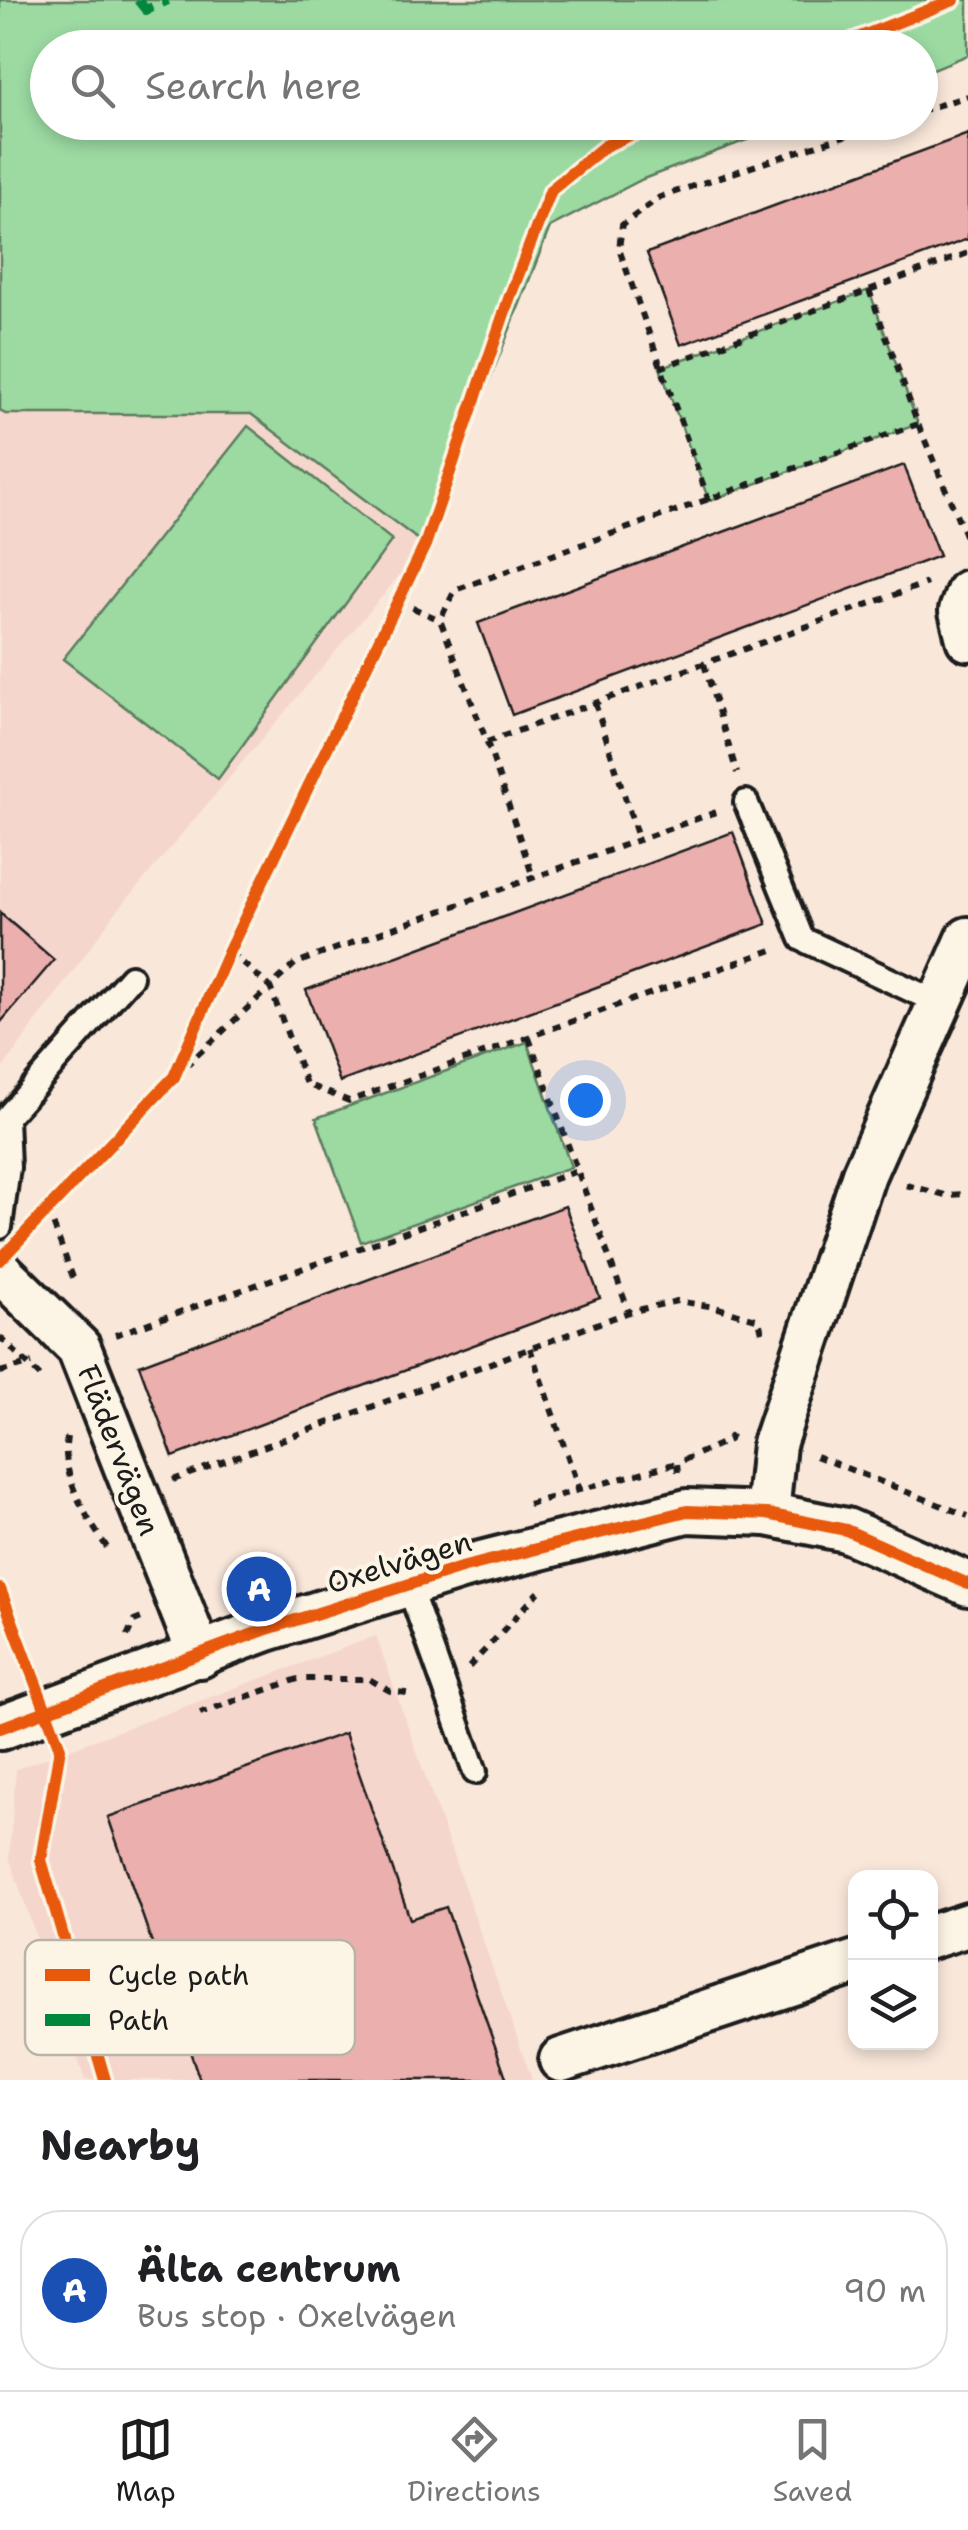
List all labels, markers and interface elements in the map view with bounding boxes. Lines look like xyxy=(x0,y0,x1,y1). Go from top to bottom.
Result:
search box xyxy=(30,30,938,140)
icon: search xyxy=(65,58,120,113)
text: Search here xyxy=(145,60,362,111)
your location xyxy=(560,1075,611,1126)
street label: Flädervägen xyxy=(68,1359,170,1541)
street label: Oxelvägen xyxy=(322,1521,476,1603)
pin: A xyxy=(226,1552,292,1626)
map controls xyxy=(848,1870,938,2050)
button: locate xyxy=(848,1870,938,1960)
legend xyxy=(25,1940,355,2055)
text: Cycle path xyxy=(108,1956,250,1994)
button: layers xyxy=(848,1960,938,2050)
text: Path xyxy=(108,2001,169,2039)
text: Nearby xyxy=(40,2117,200,2173)
text: Älta centrum xyxy=(137,2243,401,2294)
text: A xyxy=(62,2269,87,2312)
text: 90 m xyxy=(843,2269,926,2312)
text: Bus stop · Oxelvägen xyxy=(137,2294,456,2337)
tab: Map xyxy=(116,2412,176,2510)
tab: Directions xyxy=(407,2412,541,2510)
tab: Saved xyxy=(773,2412,852,2510)

